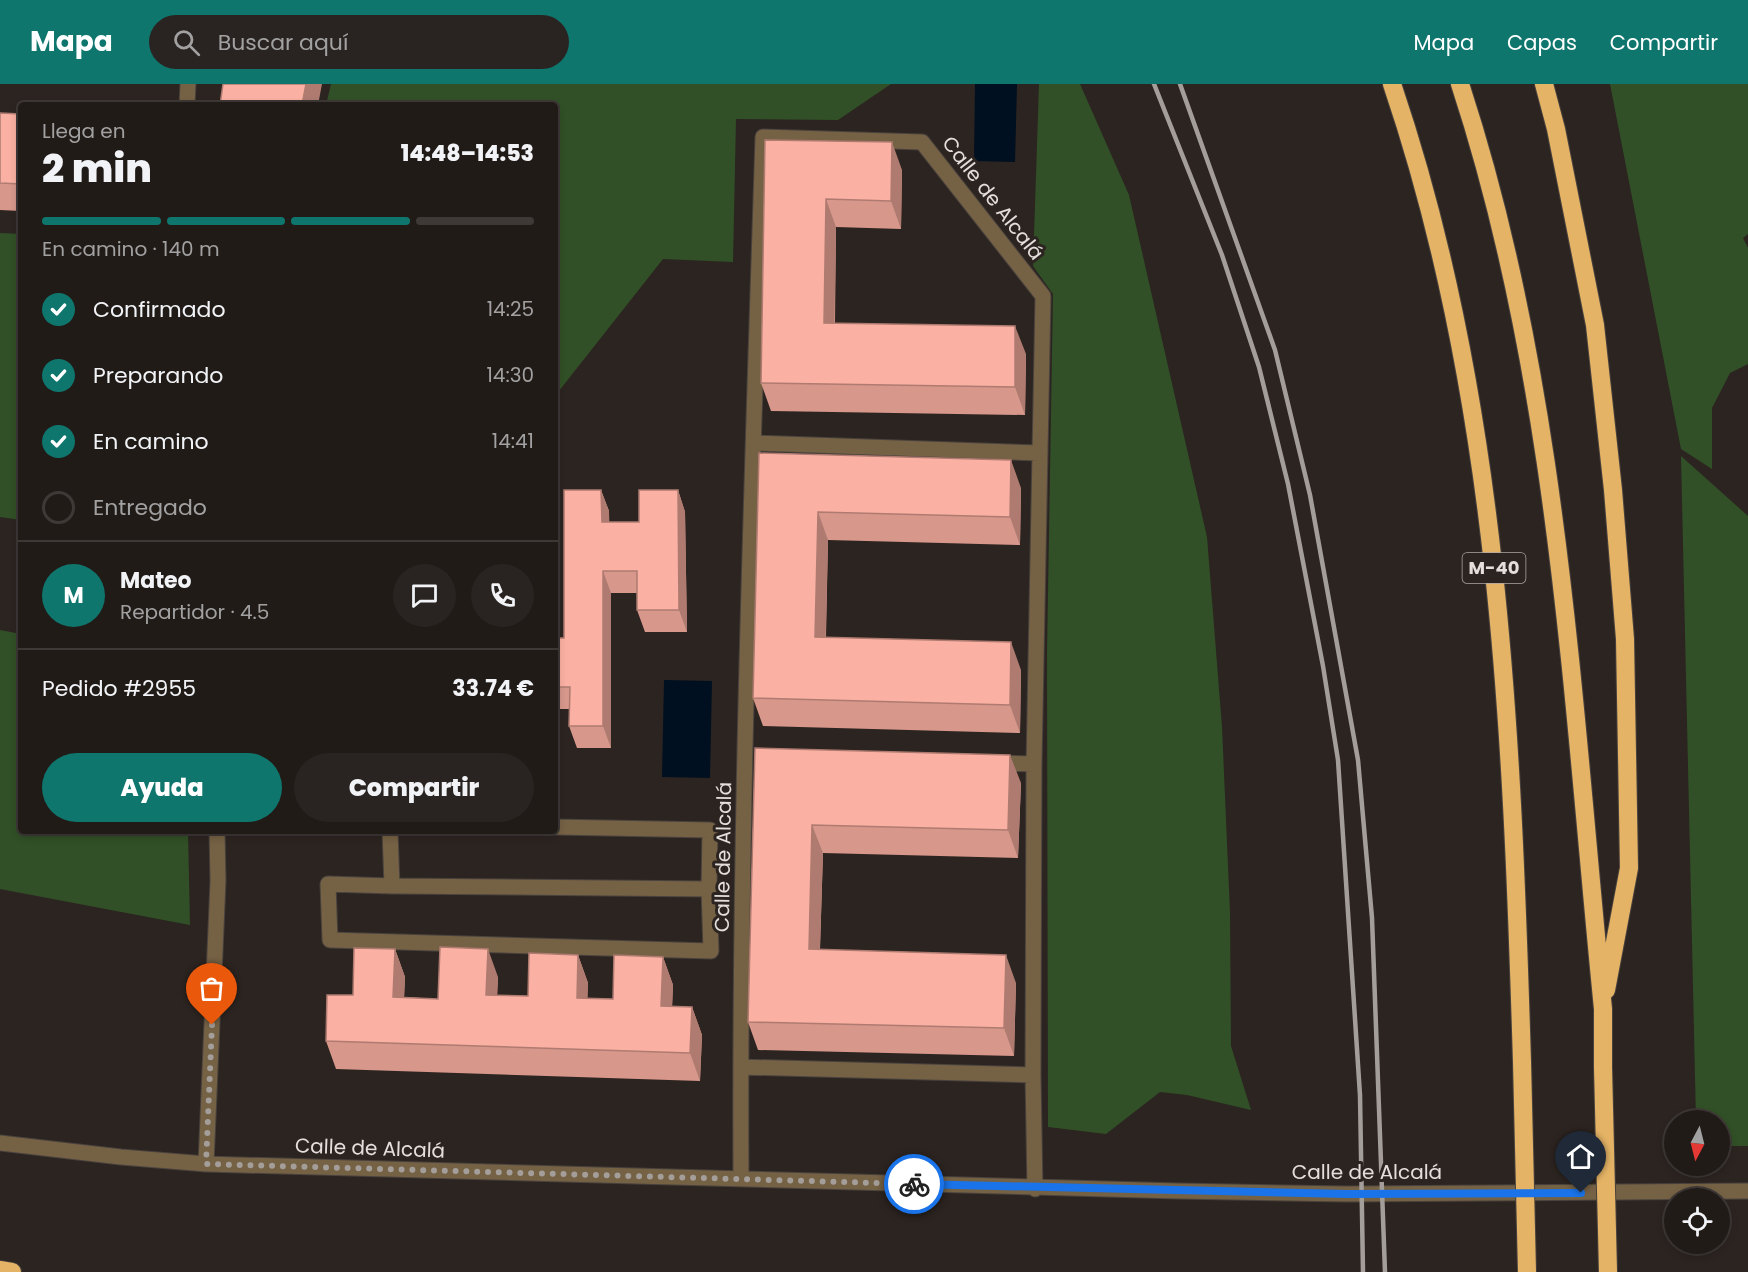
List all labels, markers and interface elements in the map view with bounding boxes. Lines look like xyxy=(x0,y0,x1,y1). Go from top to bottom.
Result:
search box xyxy=(149,15,569,69)
text: Mapa xyxy=(30,22,113,61)
icon: search xyxy=(170,26,203,59)
text: Buscar aquí xyxy=(218,27,348,58)
text: Mapa xyxy=(1413,28,1474,57)
text: Capas xyxy=(1507,28,1577,57)
text: Compartir xyxy=(1610,28,1718,57)
text: Llega en xyxy=(42,117,126,145)
street label: Calle de Alcalá xyxy=(936,130,1050,266)
text: 14:48–14:53 xyxy=(401,138,534,169)
text: 2 min xyxy=(42,141,152,196)
text: En camino · 140 m xyxy=(42,235,220,263)
icon: check xyxy=(42,293,75,326)
text: Confirmado xyxy=(93,294,226,325)
text: 14:25 xyxy=(487,295,534,323)
icon: check xyxy=(42,359,75,392)
text: Preparando xyxy=(93,360,223,391)
text: 14:30 xyxy=(486,361,534,389)
icon: check xyxy=(42,425,75,458)
text: En camino xyxy=(93,426,209,457)
text: 14:41 xyxy=(492,427,534,455)
text: Entregado xyxy=(93,492,207,523)
road number: M-40 xyxy=(1462,553,1526,583)
button: chat xyxy=(393,564,456,627)
button: phone xyxy=(471,564,534,627)
text: Mateo xyxy=(120,565,192,596)
text: M xyxy=(63,580,84,611)
text: Repartidor · 4.5 xyxy=(120,598,269,626)
text: Pedido #2955 xyxy=(42,673,196,704)
text: 33.74 € xyxy=(452,673,534,704)
button: Ayuda xyxy=(42,753,282,822)
button: Compartir xyxy=(294,753,534,822)
street label: Calle de Alcalá xyxy=(708,782,738,932)
pin xyxy=(186,963,237,1025)
icon: bag xyxy=(195,972,228,1005)
north arrow xyxy=(1664,1110,1730,1176)
map controls xyxy=(1664,1110,1730,1254)
street label: Calle de Alcalá xyxy=(294,1131,446,1165)
pin xyxy=(1555,1131,1606,1193)
icon: home xyxy=(1564,1140,1597,1173)
courier xyxy=(884,1154,944,1214)
street label: Calle de Alcalá xyxy=(1292,1158,1442,1186)
icon: bike xyxy=(898,1168,931,1201)
button: locate xyxy=(1664,1188,1730,1254)

